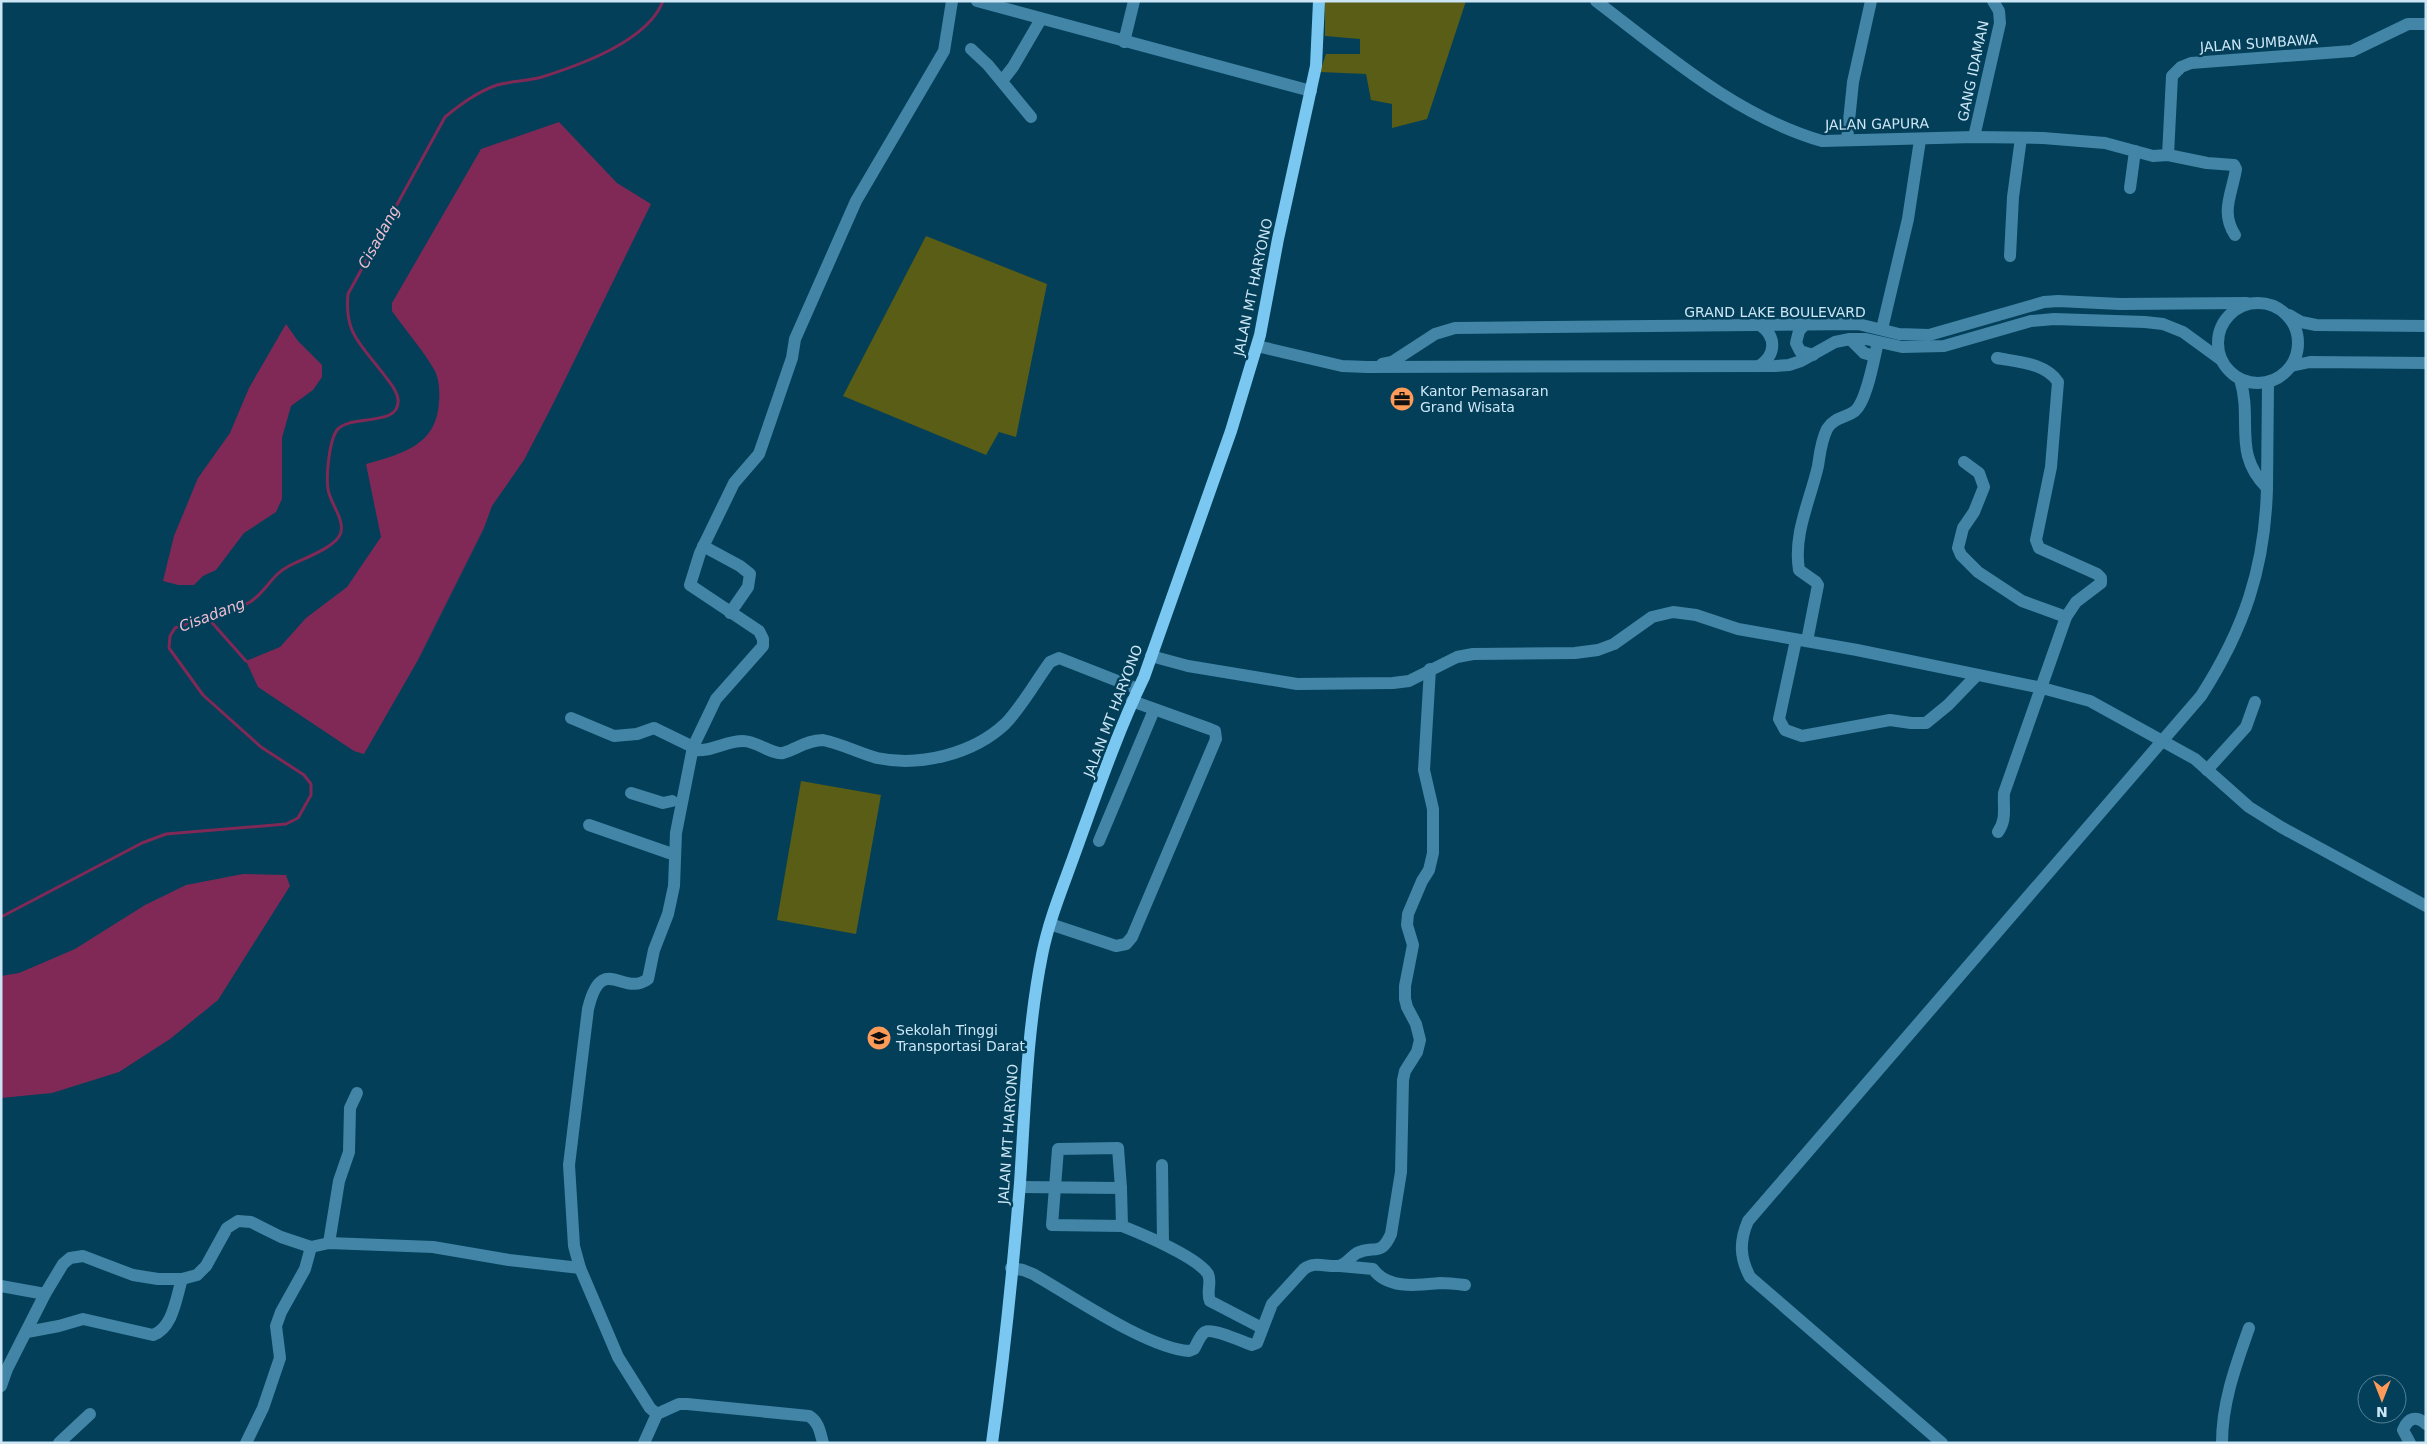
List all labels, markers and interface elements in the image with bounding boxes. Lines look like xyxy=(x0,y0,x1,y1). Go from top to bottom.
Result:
street label: GANG IDAMAN xyxy=(1955,19,1991,123)
street label: JALAN SUMBAWA xyxy=(2198,31,2319,55)
street label: JALAN GAPURA xyxy=(1824,115,1930,133)
water label: Cisadang xyxy=(354,202,404,272)
street label: JALAN MT HARYONO xyxy=(1230,217,1275,358)
street label: GRAND LAKE BOULEVARD xyxy=(1684,304,1866,320)
place label: Kantor Pemasaran Grand Wisata xyxy=(1420,383,1549,415)
office icon: Kantor Pemasaran Grand Wisata xyxy=(1389,386,1415,412)
water label: Cisadang xyxy=(176,594,248,636)
street label: JALAN MT HARYONO xyxy=(1080,643,1146,780)
place label: Sekolah Tinggi Transportasi Darat xyxy=(895,1022,1026,1054)
school or university icon: Sekolah Tinggi Transportasi Darat xyxy=(866,1025,892,1051)
street label: JALAN MT HARYONO xyxy=(995,1063,1021,1206)
north arrow xyxy=(2357,1374,2407,1424)
text: N xyxy=(2376,1404,2388,1420)

